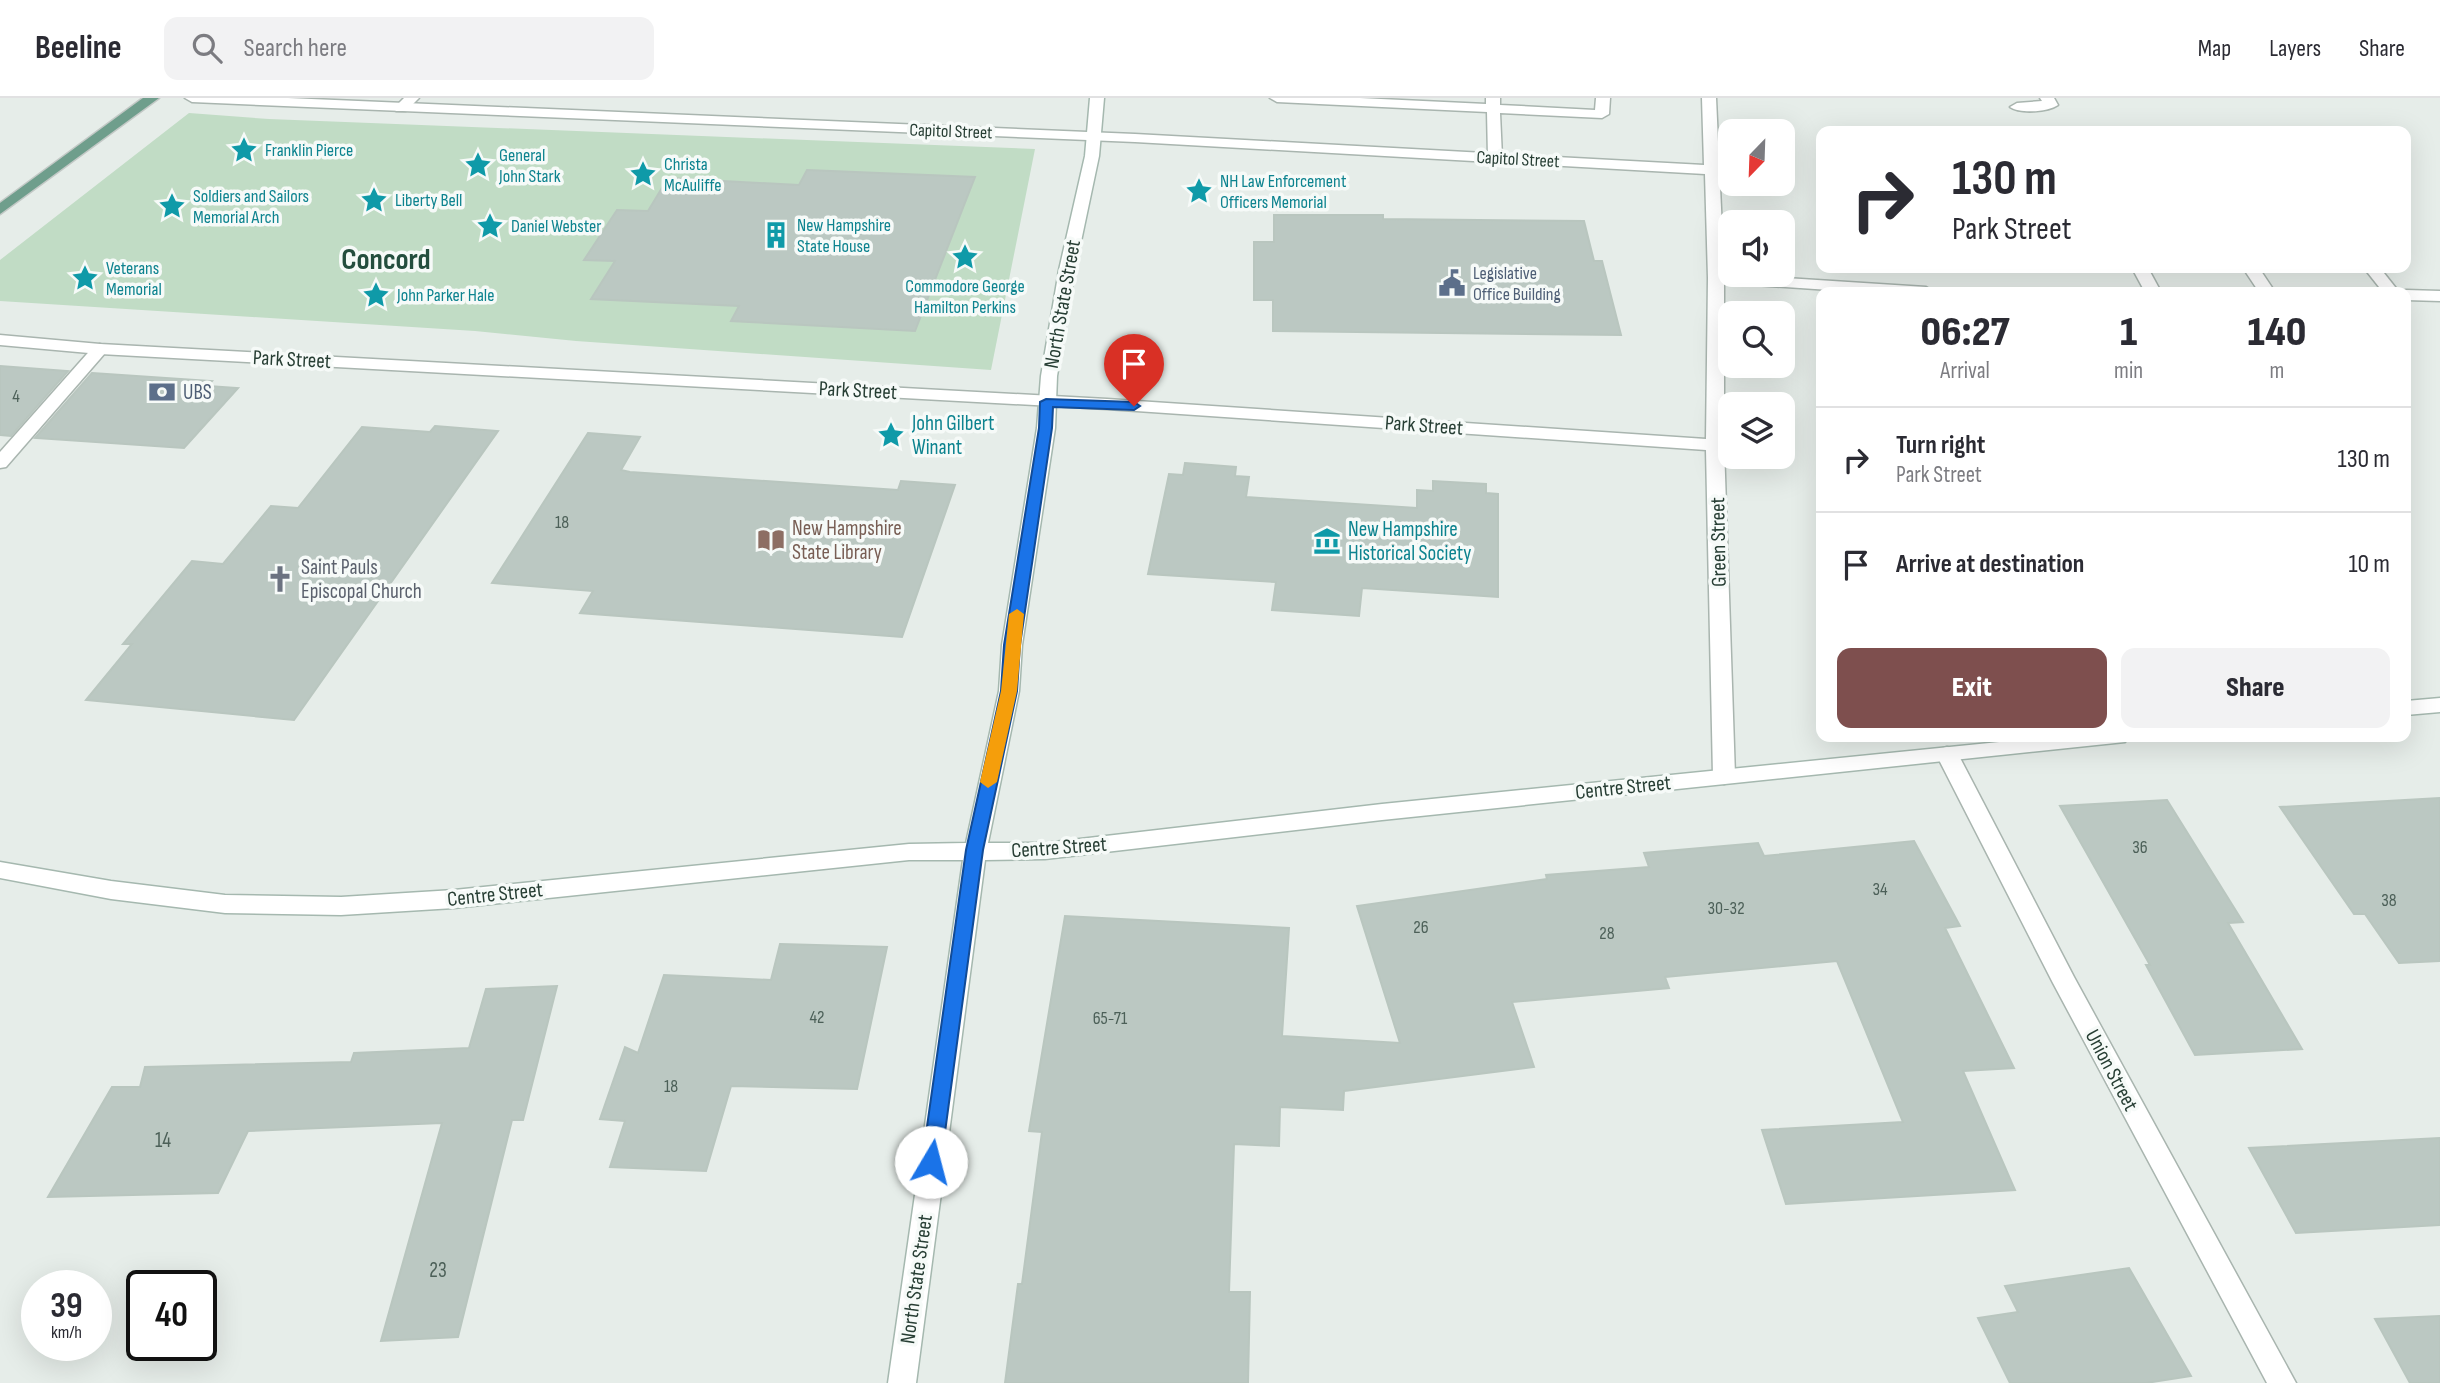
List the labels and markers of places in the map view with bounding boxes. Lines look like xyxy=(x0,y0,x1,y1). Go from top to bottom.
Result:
place icon: Franklin Pierce xyxy=(229,135,259,165)
place label: Franklin Pierce xyxy=(265,140,353,161)
place label: General John Stark xyxy=(498,145,561,187)
place icon: General John Stark xyxy=(463,150,493,180)
place label: Christa McAuliffe xyxy=(664,154,721,196)
place icon: Christa McAuliffe xyxy=(628,159,658,189)
place label: NH Law Enforcement Officers Memorial xyxy=(1220,171,1347,213)
place icon: NH Law Enforcement Officers Memorial xyxy=(1184,176,1214,206)
place icon: Liberty Bell xyxy=(359,185,389,215)
place label: Soldiers and Sailors Memorial Arch xyxy=(193,186,309,228)
place label: Liberty Bell xyxy=(395,190,462,211)
place icon: Soldiers and Sailors Memorial Arch xyxy=(157,191,187,221)
place icon: Daniel Webster xyxy=(475,211,505,241)
place label: New Hampshire State House xyxy=(797,215,891,257)
place label: Daniel Webster xyxy=(511,216,602,237)
building icon: New Hampshire State House xyxy=(761,220,791,250)
place icon: Commodore George Hamilton Perkins xyxy=(950,242,980,272)
place label: Veterans Memorial xyxy=(106,258,162,300)
place icon: Veterans Memorial xyxy=(70,263,100,293)
place label: Legislative Office Building xyxy=(1473,263,1561,305)
public building icon: Legislative Office Building xyxy=(1437,268,1467,298)
place label: Commodore George Hamilton Perkins xyxy=(905,276,1025,318)
place icon: John Parker Hale xyxy=(361,280,391,310)
place label: John Parker Hale xyxy=(396,285,494,306)
pin xyxy=(1104,334,1164,406)
bank icon: UBS xyxy=(147,377,177,407)
place label: UBS xyxy=(183,380,212,405)
place label: John Gilbert Winant xyxy=(911,411,995,460)
place icon: John Gilbert Winant xyxy=(876,420,906,450)
place label: New Hampshire State Library xyxy=(792,516,902,565)
place label: New Hampshire Historical Society xyxy=(1348,517,1471,566)
library icon: New Hampshire State Library xyxy=(756,525,786,555)
museum icon: New Hampshire Historical Society xyxy=(1312,526,1342,556)
place label: Saint Pauls Episcopal Church xyxy=(301,555,422,604)
church icon: Saint Pauls Episcopal Church xyxy=(265,564,295,594)

